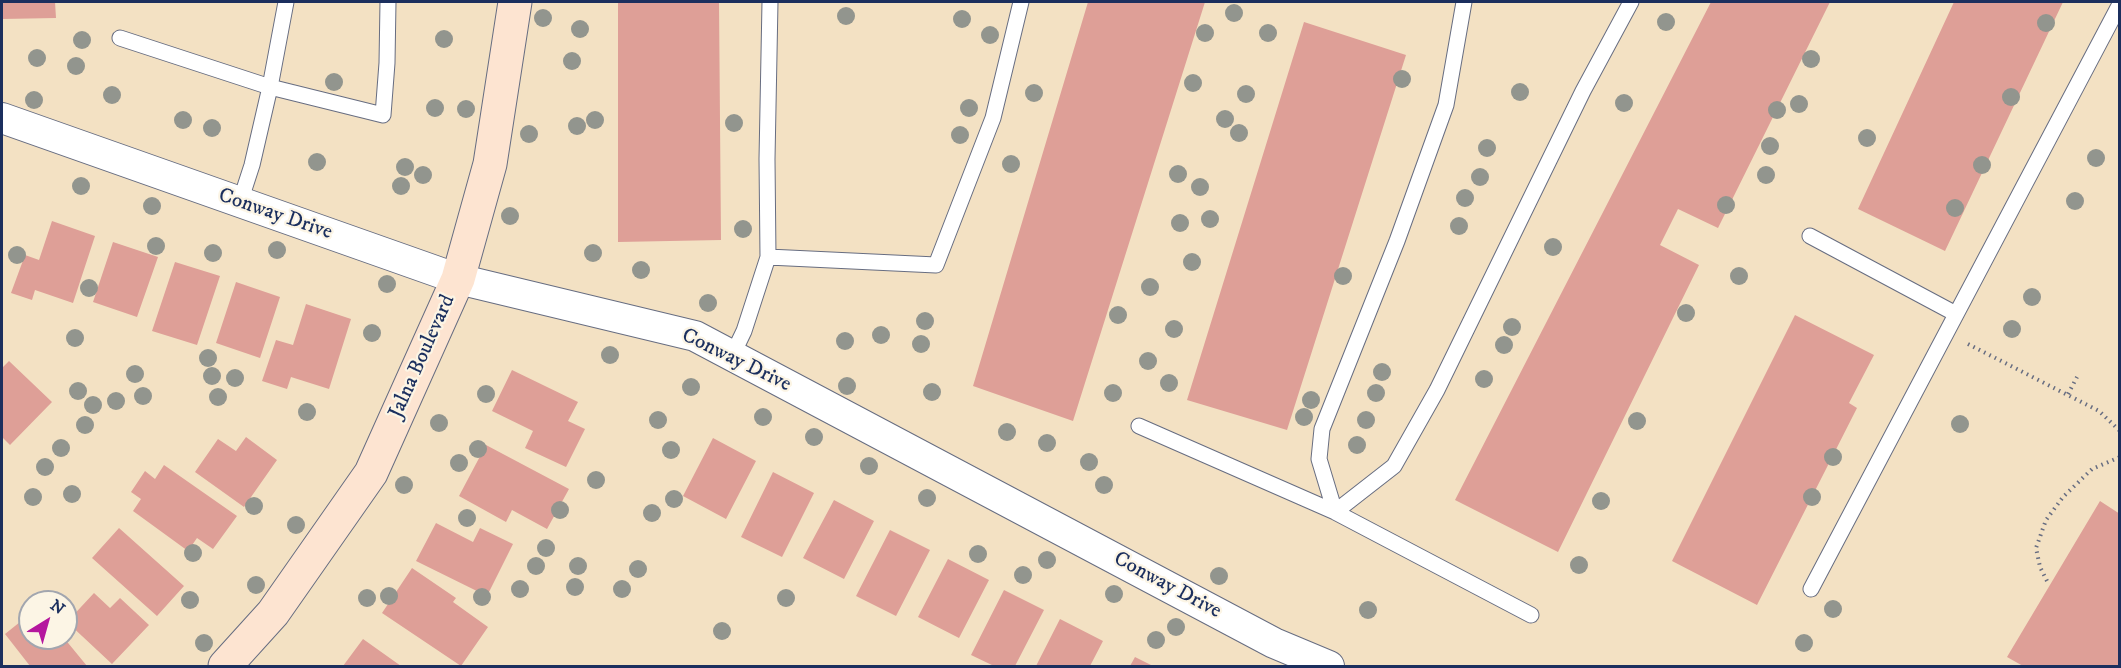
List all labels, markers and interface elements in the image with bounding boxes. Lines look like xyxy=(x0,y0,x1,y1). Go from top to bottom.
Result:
street label: Conway Drive xyxy=(215,184,335,246)
street label: Jalna Boulevard xyxy=(385,291,461,423)
street label: Conway Drive xyxy=(677,324,795,398)
street label: Conway Drive xyxy=(1109,547,1225,625)
north arrow xyxy=(18,590,78,650)
text: N xyxy=(46,595,69,619)

